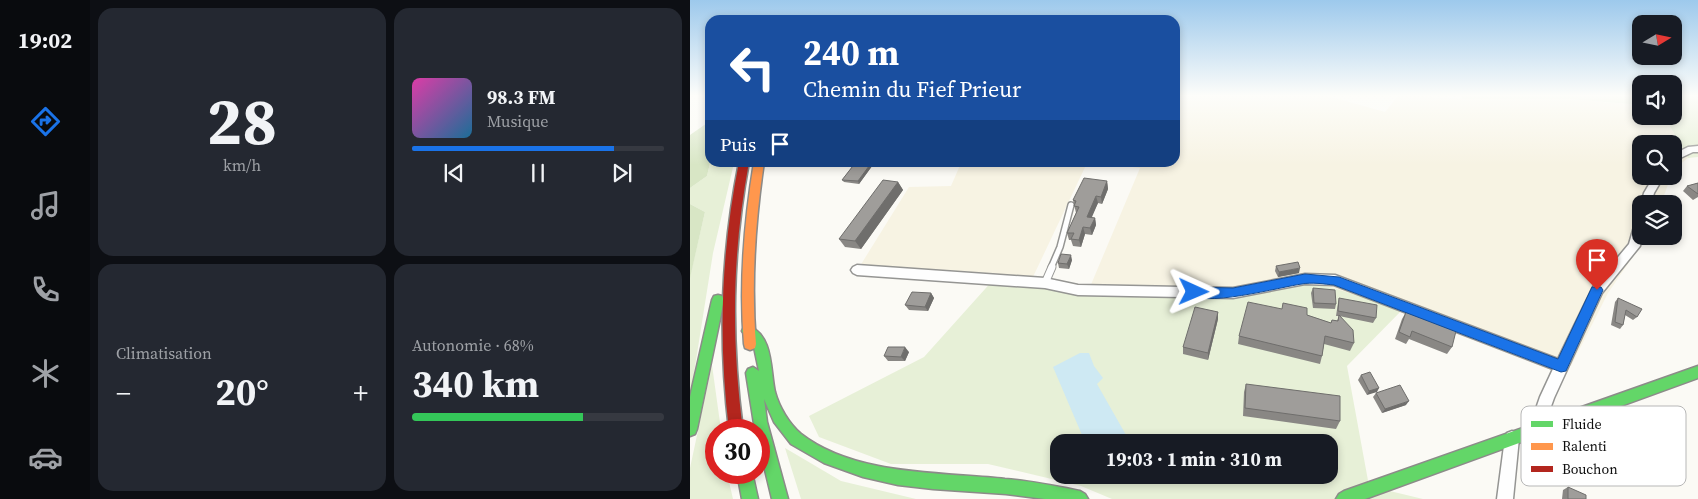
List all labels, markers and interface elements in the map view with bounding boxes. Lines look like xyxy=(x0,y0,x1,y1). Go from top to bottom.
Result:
north arrow xyxy=(1632,15,1682,65)
map controls xyxy=(1632,15,1682,245)
text: 19:02 xyxy=(18,25,72,55)
text: 240 m xyxy=(803,29,899,77)
icon: left xyxy=(720,35,785,100)
text: Chemin du Fief Prieur xyxy=(803,74,1021,104)
button: sound xyxy=(1632,75,1682,125)
text: 28 xyxy=(207,77,277,166)
text: 98.3 FM xyxy=(487,84,556,110)
icon: directions xyxy=(28,104,63,139)
text: Musique xyxy=(487,110,548,132)
icon: arrive xyxy=(766,130,794,158)
text: Puis xyxy=(720,131,756,157)
button: search xyxy=(1632,135,1682,185)
text: km/h xyxy=(223,154,261,176)
icon: previous xyxy=(440,159,468,187)
icon: pause xyxy=(524,159,552,187)
icon: next xyxy=(608,159,636,187)
icon: music xyxy=(28,188,63,223)
button: layers xyxy=(1632,195,1682,245)
pin xyxy=(1576,239,1618,290)
icon: arrive xyxy=(1583,246,1611,274)
position arrow xyxy=(1167,265,1219,317)
icon: phone xyxy=(28,272,63,307)
text: Autonomie · 68% xyxy=(412,334,534,356)
text: Climatisation xyxy=(116,342,212,364)
icon: climate xyxy=(28,356,63,391)
text: 340 km xyxy=(412,358,539,410)
text: 20° xyxy=(215,366,269,418)
text: − xyxy=(116,374,131,412)
text: + xyxy=(353,374,368,412)
legend xyxy=(1521,406,1686,486)
text: Fluide xyxy=(1562,414,1602,434)
speed limit sign: 30 xyxy=(705,419,770,484)
text: Ralenti xyxy=(1562,436,1607,456)
icon: car xyxy=(28,440,63,475)
text: 19:03 · 1 min · 310 m xyxy=(1106,446,1282,472)
text: Bouchon xyxy=(1562,459,1618,479)

